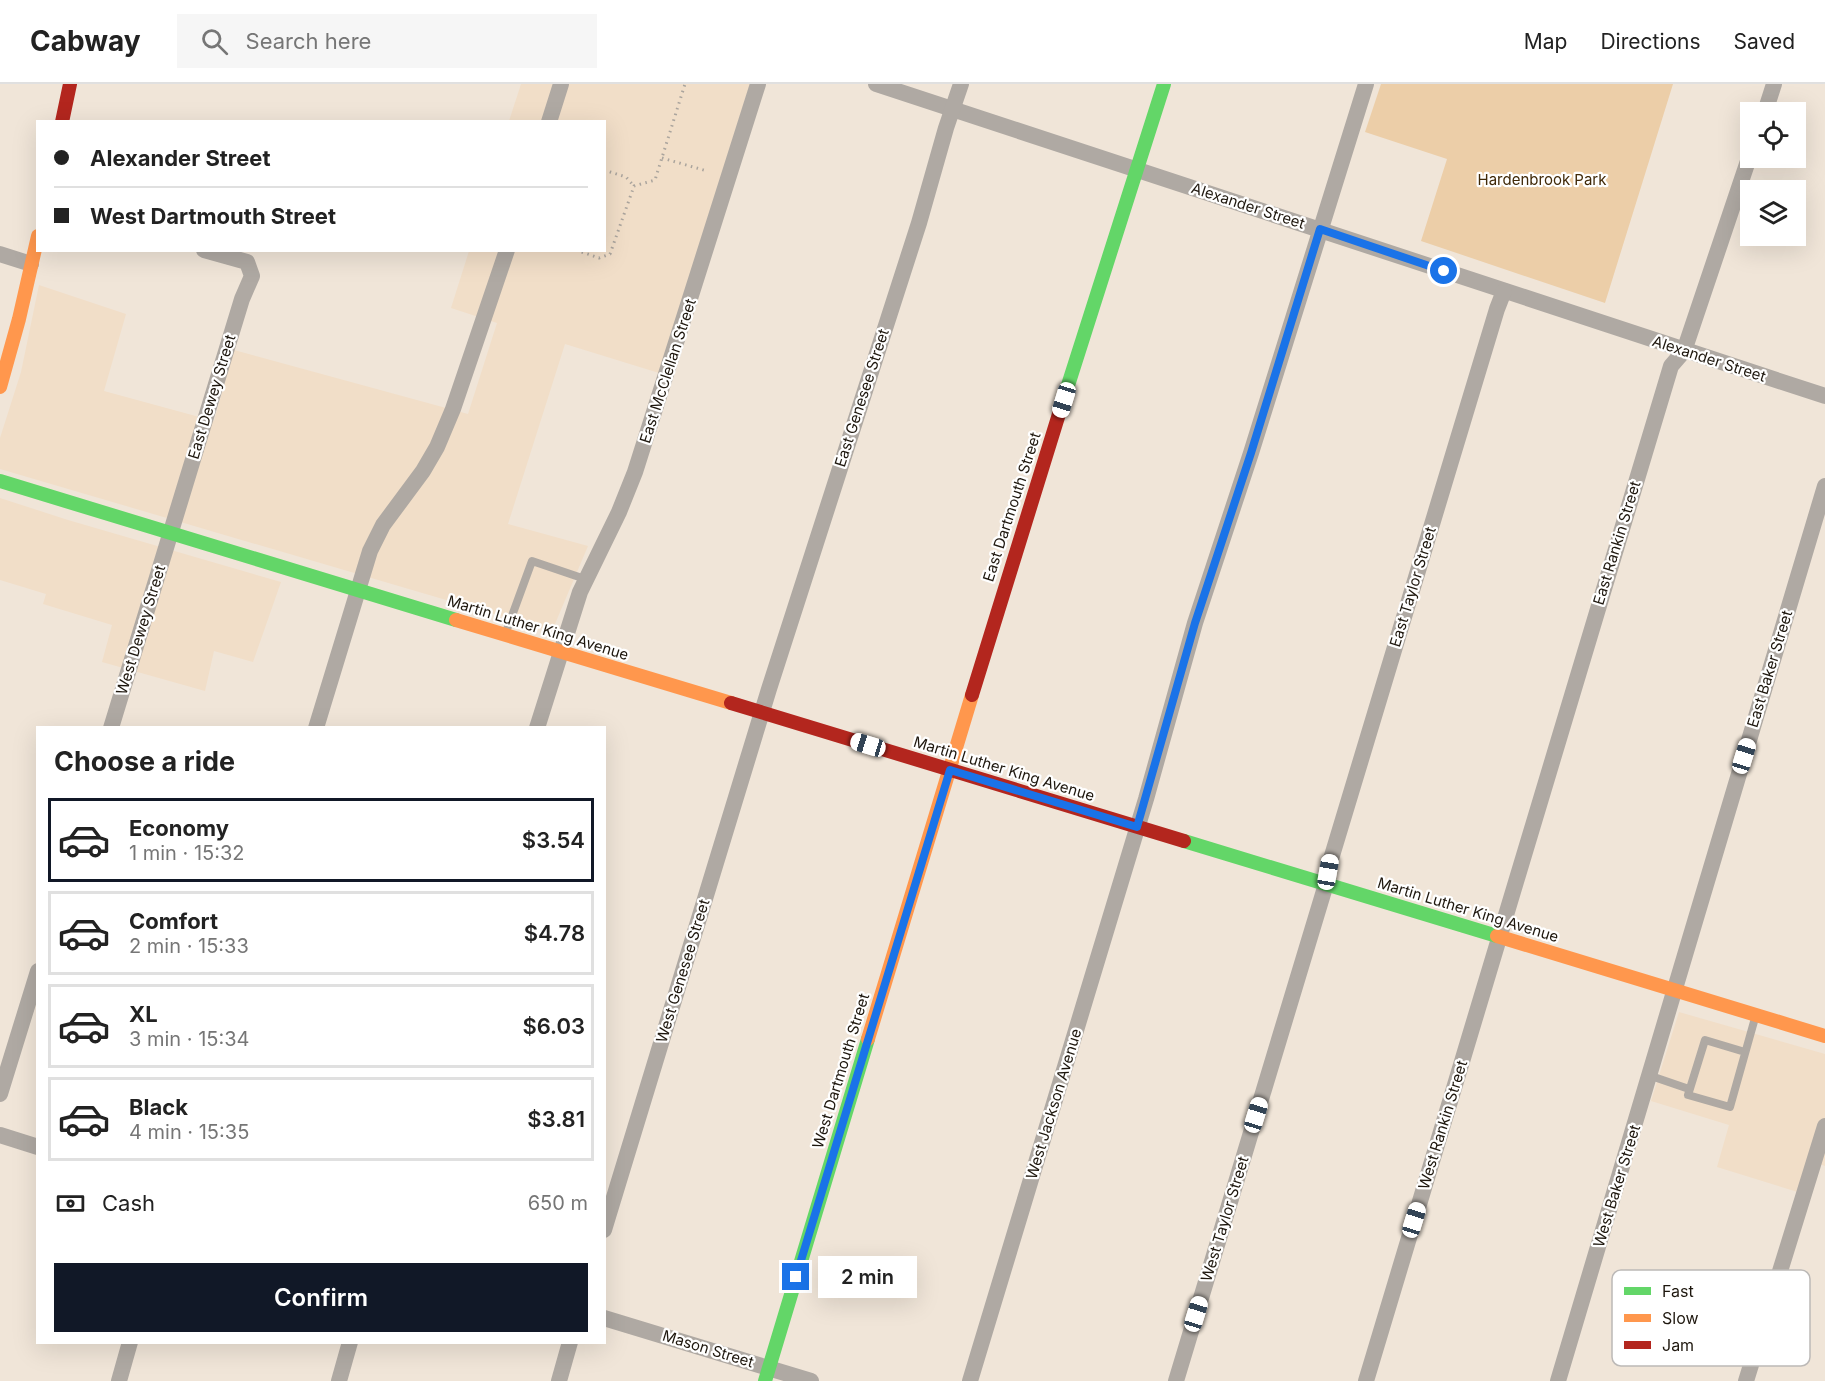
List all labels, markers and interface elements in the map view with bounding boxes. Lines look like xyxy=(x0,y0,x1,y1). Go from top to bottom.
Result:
search box xyxy=(177,14,597,68)
text: Cabway xyxy=(30,24,141,58)
icon: search xyxy=(198,25,231,58)
text: Search here xyxy=(246,28,371,54)
text: Map xyxy=(1524,29,1567,54)
text: Directions xyxy=(1600,29,1701,54)
text: Saved xyxy=(1734,29,1795,54)
map controls xyxy=(1740,102,1806,246)
button: locate xyxy=(1740,102,1806,168)
text: Alexander Street xyxy=(90,145,271,171)
park label: Hardenbrook Park xyxy=(1478,170,1607,189)
street label: Alexander Street xyxy=(1189,178,1307,233)
button: layers xyxy=(1740,180,1806,246)
text: West Dartmouth Street xyxy=(90,203,336,229)
route start xyxy=(1430,257,1457,284)
street label: East McClellan Street xyxy=(635,296,700,446)
street label: East Genesee Street xyxy=(830,326,893,469)
street label: Alexander Street xyxy=(1650,331,1768,386)
street label: East Dewey Street xyxy=(184,332,240,461)
car xyxy=(1050,380,1078,420)
street label: East Dartmouth Street xyxy=(978,430,1045,584)
street label: East Rankin Street xyxy=(1589,478,1644,607)
street label: East Taylor Street xyxy=(1385,524,1440,649)
street label: West Dewey Street xyxy=(112,563,169,697)
street label: Martin Luther King Avenue xyxy=(445,591,631,664)
street label: East Baker Street xyxy=(1743,608,1796,730)
car xyxy=(848,731,888,759)
street label: Martin Luther King Avenue xyxy=(911,732,1097,805)
car xyxy=(1730,736,1758,776)
text: Choose a ride xyxy=(54,745,235,778)
icon: car xyxy=(57,813,111,867)
text: Economy xyxy=(129,815,229,841)
text: $3.54 xyxy=(522,827,585,853)
text: 1 min · 15:32 xyxy=(129,841,245,865)
car xyxy=(1316,853,1340,891)
street label: Martin Luther King Avenue xyxy=(1375,873,1561,946)
street label: West Genesee Street xyxy=(652,897,713,1045)
icon: car xyxy=(57,906,111,960)
text: Comfort xyxy=(129,908,218,934)
text: $4.78 xyxy=(524,920,585,946)
text: 2 min · 15:33 xyxy=(129,934,249,958)
street label: West Dartmouth Street xyxy=(808,991,873,1151)
icon: car xyxy=(57,999,111,1053)
text: XL xyxy=(129,1001,158,1027)
text: $6.03 xyxy=(522,1013,585,1039)
street label: West Jackson Avenue xyxy=(1022,1026,1085,1181)
text: 3 min · 15:34 xyxy=(129,1027,250,1051)
street label: West Rankin Street xyxy=(1414,1058,1471,1192)
icon: car xyxy=(57,1092,111,1146)
text: Black xyxy=(129,1094,188,1120)
car xyxy=(1242,1095,1270,1135)
text: $3.81 xyxy=(527,1106,585,1132)
text: 4 min · 15:35 xyxy=(129,1120,249,1144)
street label: West Baker Street xyxy=(1589,1122,1644,1249)
street label: West Taylor Street xyxy=(1196,1154,1253,1284)
icon: cash xyxy=(54,1187,87,1220)
text: Cash xyxy=(102,1190,155,1216)
text: 650 m xyxy=(528,1191,588,1215)
car xyxy=(1400,1200,1428,1240)
callout: 2 min xyxy=(817,1256,916,1298)
button: Confirm xyxy=(54,1263,588,1332)
route end xyxy=(782,1263,809,1290)
text: 2 min xyxy=(841,1265,894,1289)
legend xyxy=(1612,1270,1810,1366)
text: Fast xyxy=(1662,1281,1694,1301)
car xyxy=(1182,1294,1210,1334)
text: Slow xyxy=(1662,1308,1699,1328)
street label: Mason Street xyxy=(660,1326,756,1371)
text: Jam xyxy=(1662,1335,1694,1355)

